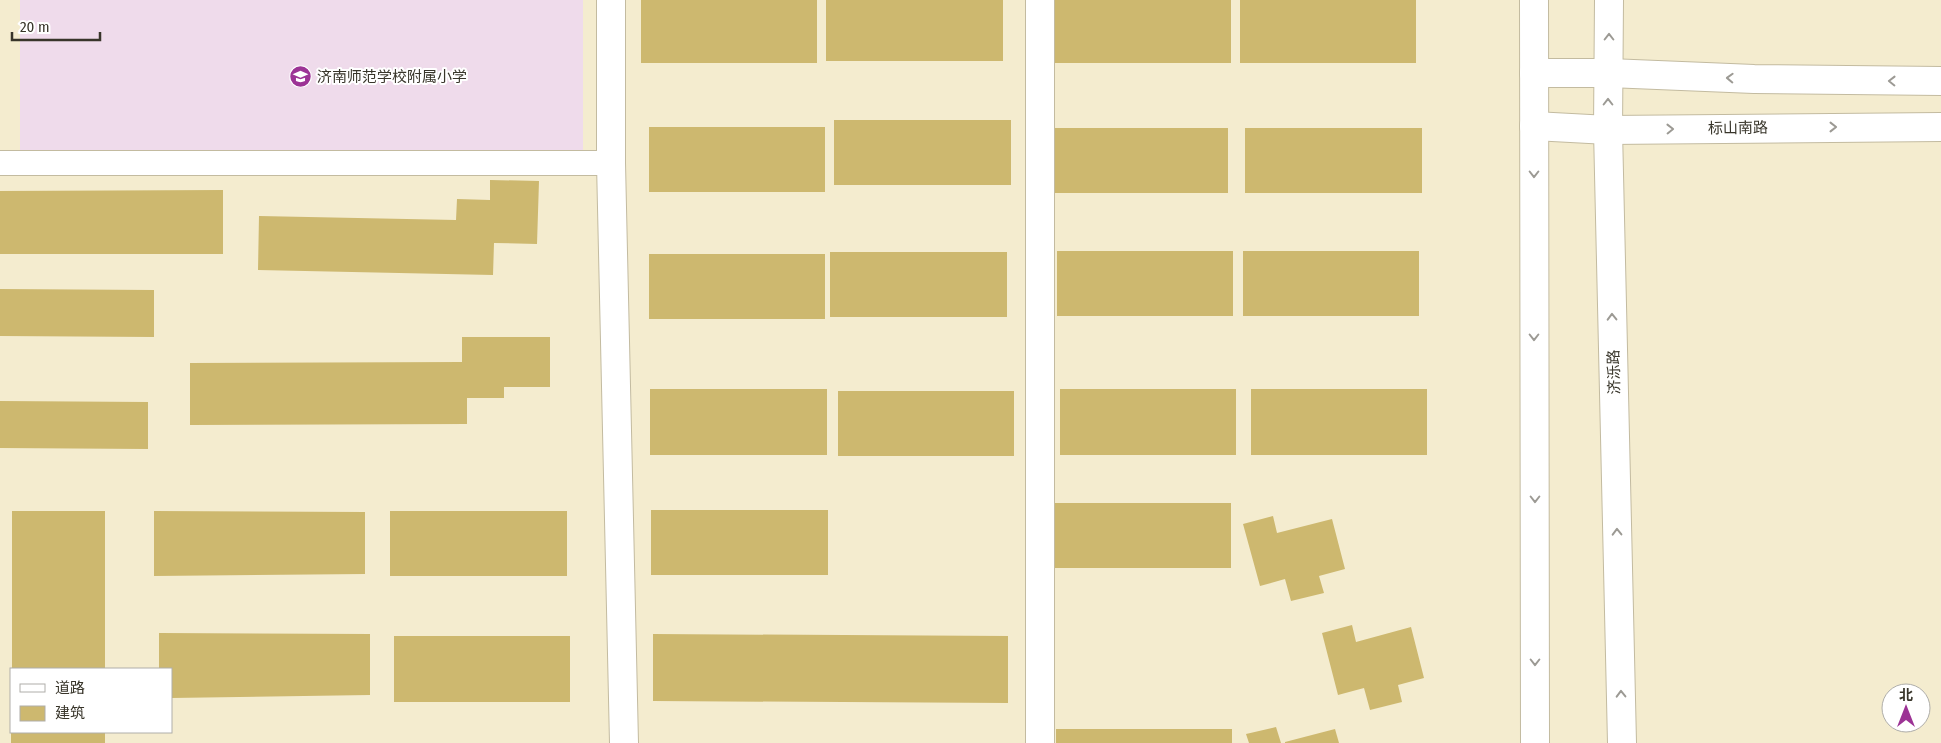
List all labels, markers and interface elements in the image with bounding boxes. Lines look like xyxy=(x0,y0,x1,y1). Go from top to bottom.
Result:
scale bar xyxy=(12,10,100,42)
text: 20 m xyxy=(20,18,50,36)
one-way arrow xyxy=(1604,32,1614,40)
school or university icon: 济南师范学校附属小学 xyxy=(289,65,313,89)
place label: 济南师范学校附属小学 xyxy=(317,68,467,86)
one-way arrow xyxy=(1726,73,1734,84)
one-way arrow xyxy=(1888,76,1896,86)
one-way arrow xyxy=(1603,98,1614,106)
street label: 标山南路 xyxy=(1708,118,1768,138)
one-way arrow xyxy=(1830,122,1837,132)
one-way arrow xyxy=(1667,124,1675,134)
one-way arrow xyxy=(1529,171,1539,179)
one-way arrow xyxy=(1607,313,1618,321)
one-way arrow xyxy=(1529,334,1539,341)
street label: 济泺路 xyxy=(1605,349,1623,395)
one-way arrow xyxy=(1530,496,1540,504)
one-way arrow xyxy=(1612,528,1622,536)
one-way arrow xyxy=(1530,658,1540,666)
legend xyxy=(10,668,172,733)
text: 道路 xyxy=(55,679,85,697)
north arrow xyxy=(1881,683,1931,733)
text: 北 xyxy=(1899,687,1913,704)
one-way arrow xyxy=(1615,690,1626,698)
text: 建筑 xyxy=(55,704,85,722)

